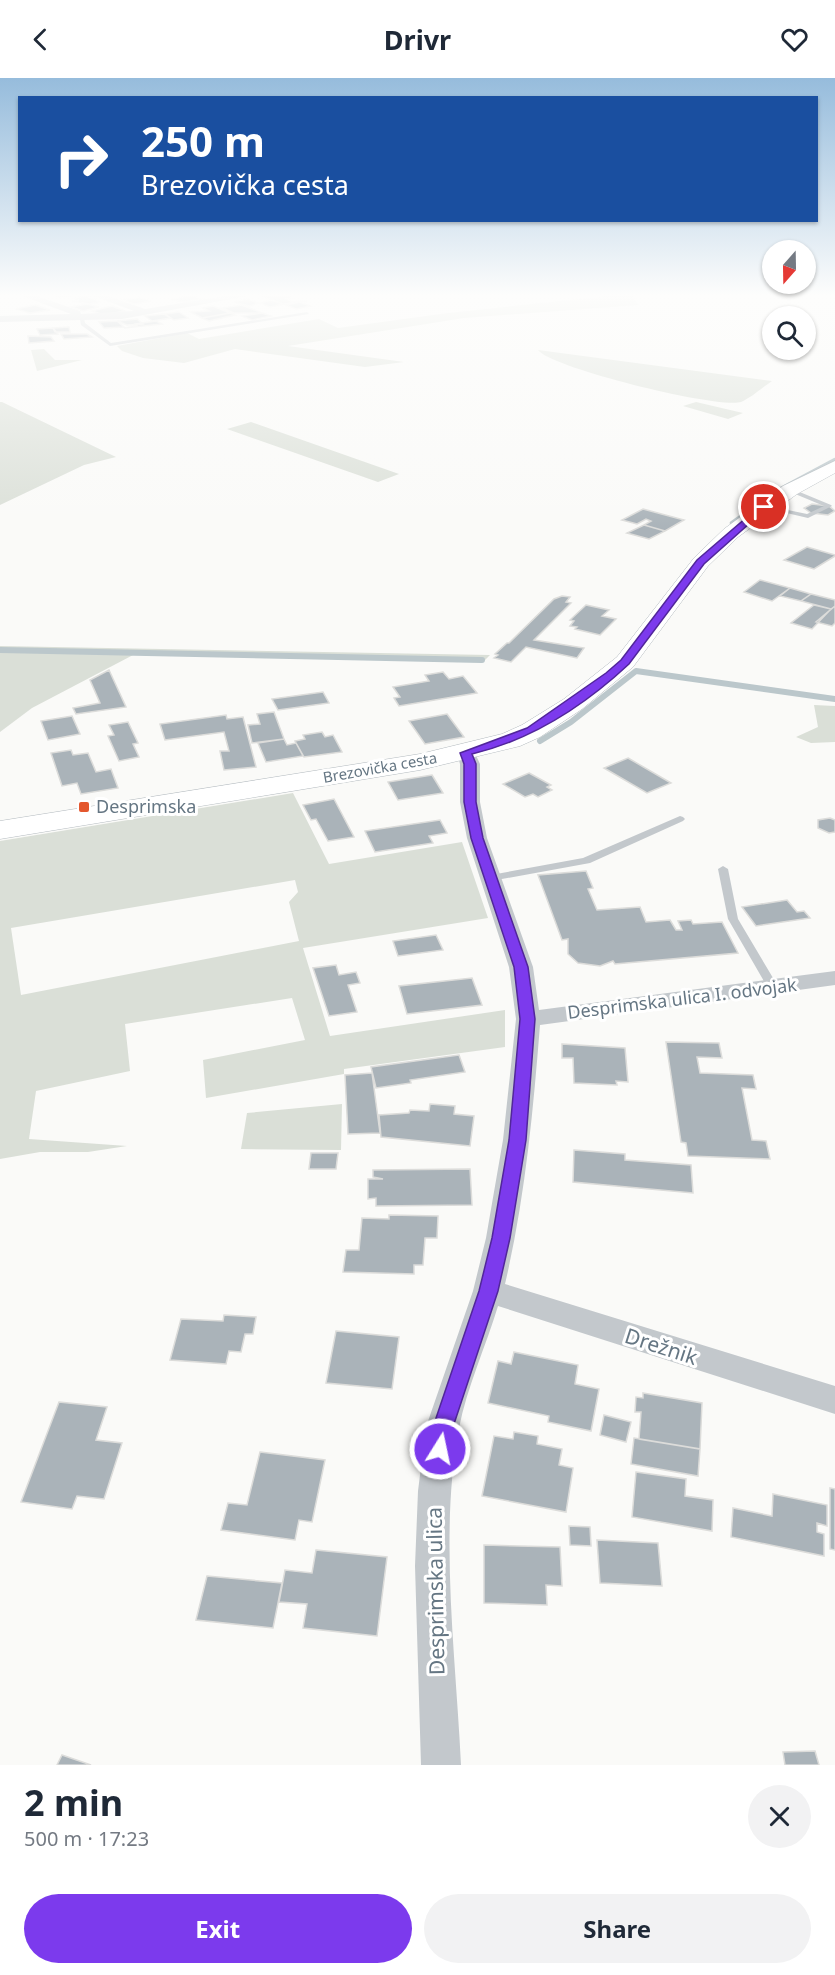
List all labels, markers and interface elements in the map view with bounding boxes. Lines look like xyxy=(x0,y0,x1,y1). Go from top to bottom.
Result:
text: Drivr xyxy=(384,21,451,58)
icon: back xyxy=(24,23,57,56)
icon: heart xyxy=(778,23,811,56)
text: 250 m xyxy=(141,112,265,169)
icon: right xyxy=(42,120,120,198)
text: Brezovička cesta xyxy=(141,166,349,203)
north arrow xyxy=(762,240,816,294)
map controls xyxy=(762,240,816,360)
button: search xyxy=(762,306,816,360)
pin xyxy=(738,481,789,532)
icon: arrive xyxy=(747,490,780,523)
street label: Brezovička cesta xyxy=(321,747,438,787)
place label: Desprimska xyxy=(96,794,196,818)
marker: Desprimska xyxy=(77,800,91,814)
street label: Desprimska ulica I. odvojak xyxy=(566,972,798,1024)
street label: Drežnik xyxy=(621,1321,702,1371)
position arrow xyxy=(408,1417,472,1481)
street label: Desprimska ulica xyxy=(420,1507,450,1675)
text: 2 min xyxy=(24,1778,123,1827)
button: close xyxy=(748,1785,811,1848)
text: 500 m · 17:23 xyxy=(24,1825,149,1852)
button: Exit xyxy=(24,1894,412,1963)
button: Share xyxy=(424,1894,811,1963)

